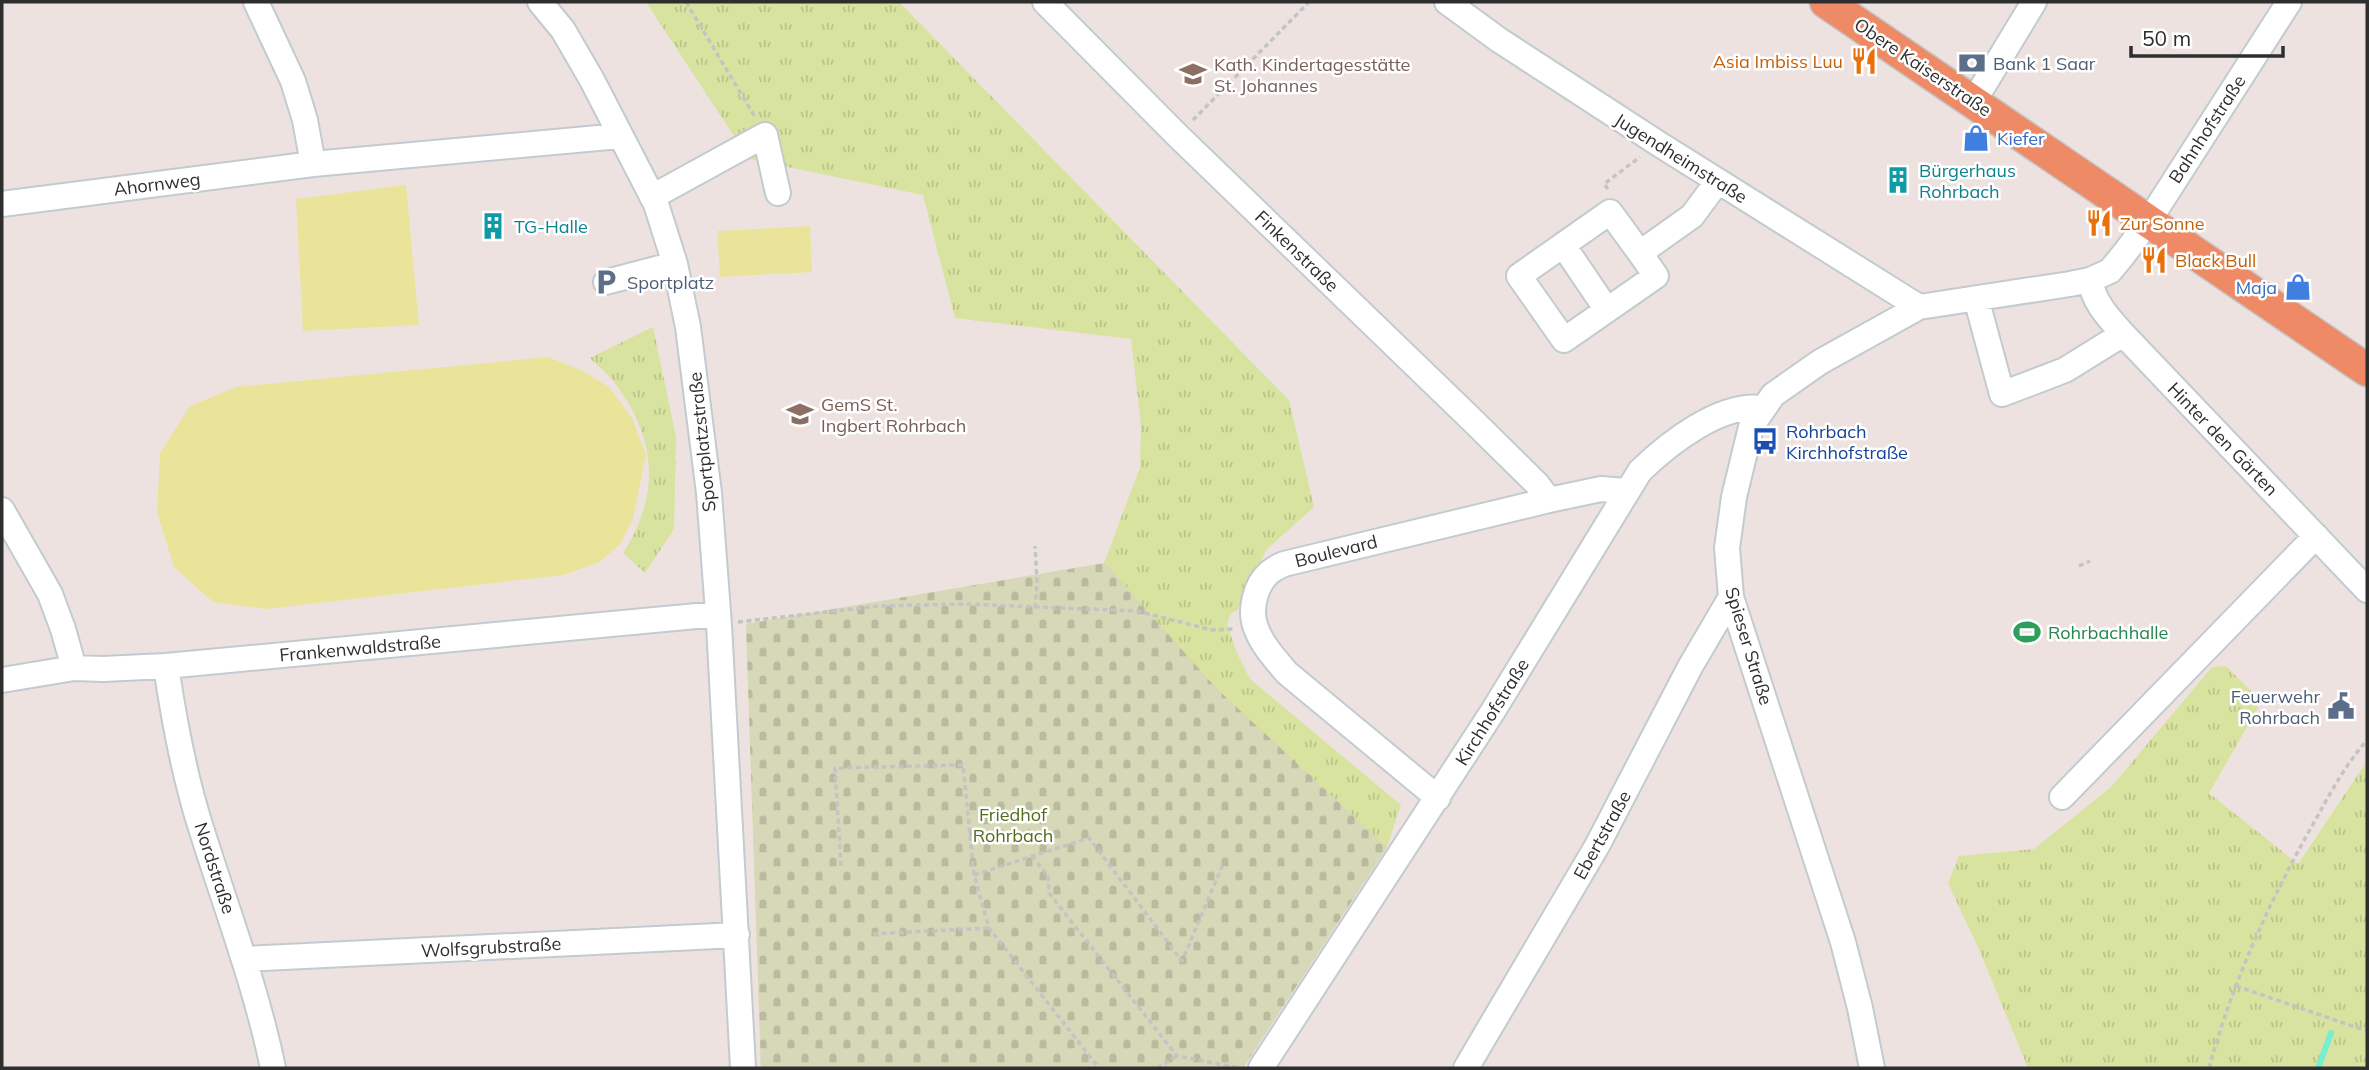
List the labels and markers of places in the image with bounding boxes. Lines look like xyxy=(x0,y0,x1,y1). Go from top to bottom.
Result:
restaurant icon: Asia Imbiss Luu xyxy=(1849,46,1879,76)
bank icon: Bank 1 Saar xyxy=(1957,48,1987,78)
place label: Asia Imbiss Luu xyxy=(1713,50,1843,73)
place label: Bank 1 Saar xyxy=(1993,52,2096,75)
place label: Kath. Kindertagesstätte St. Johannes xyxy=(1214,53,1410,97)
school or university icon: Kath. Kindertagesstätte St. Johannes xyxy=(1178,59,1208,89)
shop icon: Kiefer xyxy=(1961,123,1991,153)
place label: Kiefer xyxy=(1997,127,2045,150)
place label: Bürgerhaus Rohrbach xyxy=(1919,159,2016,203)
building icon: Bürgerhaus Rohrbach xyxy=(1883,165,1913,195)
restaurant icon: Zur Sonne xyxy=(2084,208,2114,238)
building icon: TG-Halle xyxy=(478,211,508,241)
place label: Zur Sonne xyxy=(2120,212,2205,235)
place label: TG-Halle xyxy=(514,215,588,238)
restaurant icon: Black Bull xyxy=(2139,245,2169,275)
place label: Black Bull xyxy=(2175,249,2256,272)
parking icon: Sportplatz xyxy=(591,267,621,297)
place label: Sportplatz xyxy=(627,271,714,294)
shop icon: Maja xyxy=(2283,272,2313,302)
place label: Maja xyxy=(2236,276,2277,299)
place label: GemS St. Ingbert Rohrbach xyxy=(821,393,966,437)
school or university icon: GemS St. Ingbert Rohrbach xyxy=(785,399,815,429)
place label: Rohrbach Kirchhofstraße xyxy=(1786,420,1908,464)
bus stop icon: Rohrbach Kirchhofstraße xyxy=(1750,426,1780,456)
sports icon: Rohrbachhalle xyxy=(2012,617,2042,647)
place label: Rohrbachhalle xyxy=(2048,621,2168,644)
place label: Feuerwehr Rohrbach xyxy=(2231,685,2320,729)
public building icon: Feuerwehr Rohrbach xyxy=(2326,691,2356,721)

